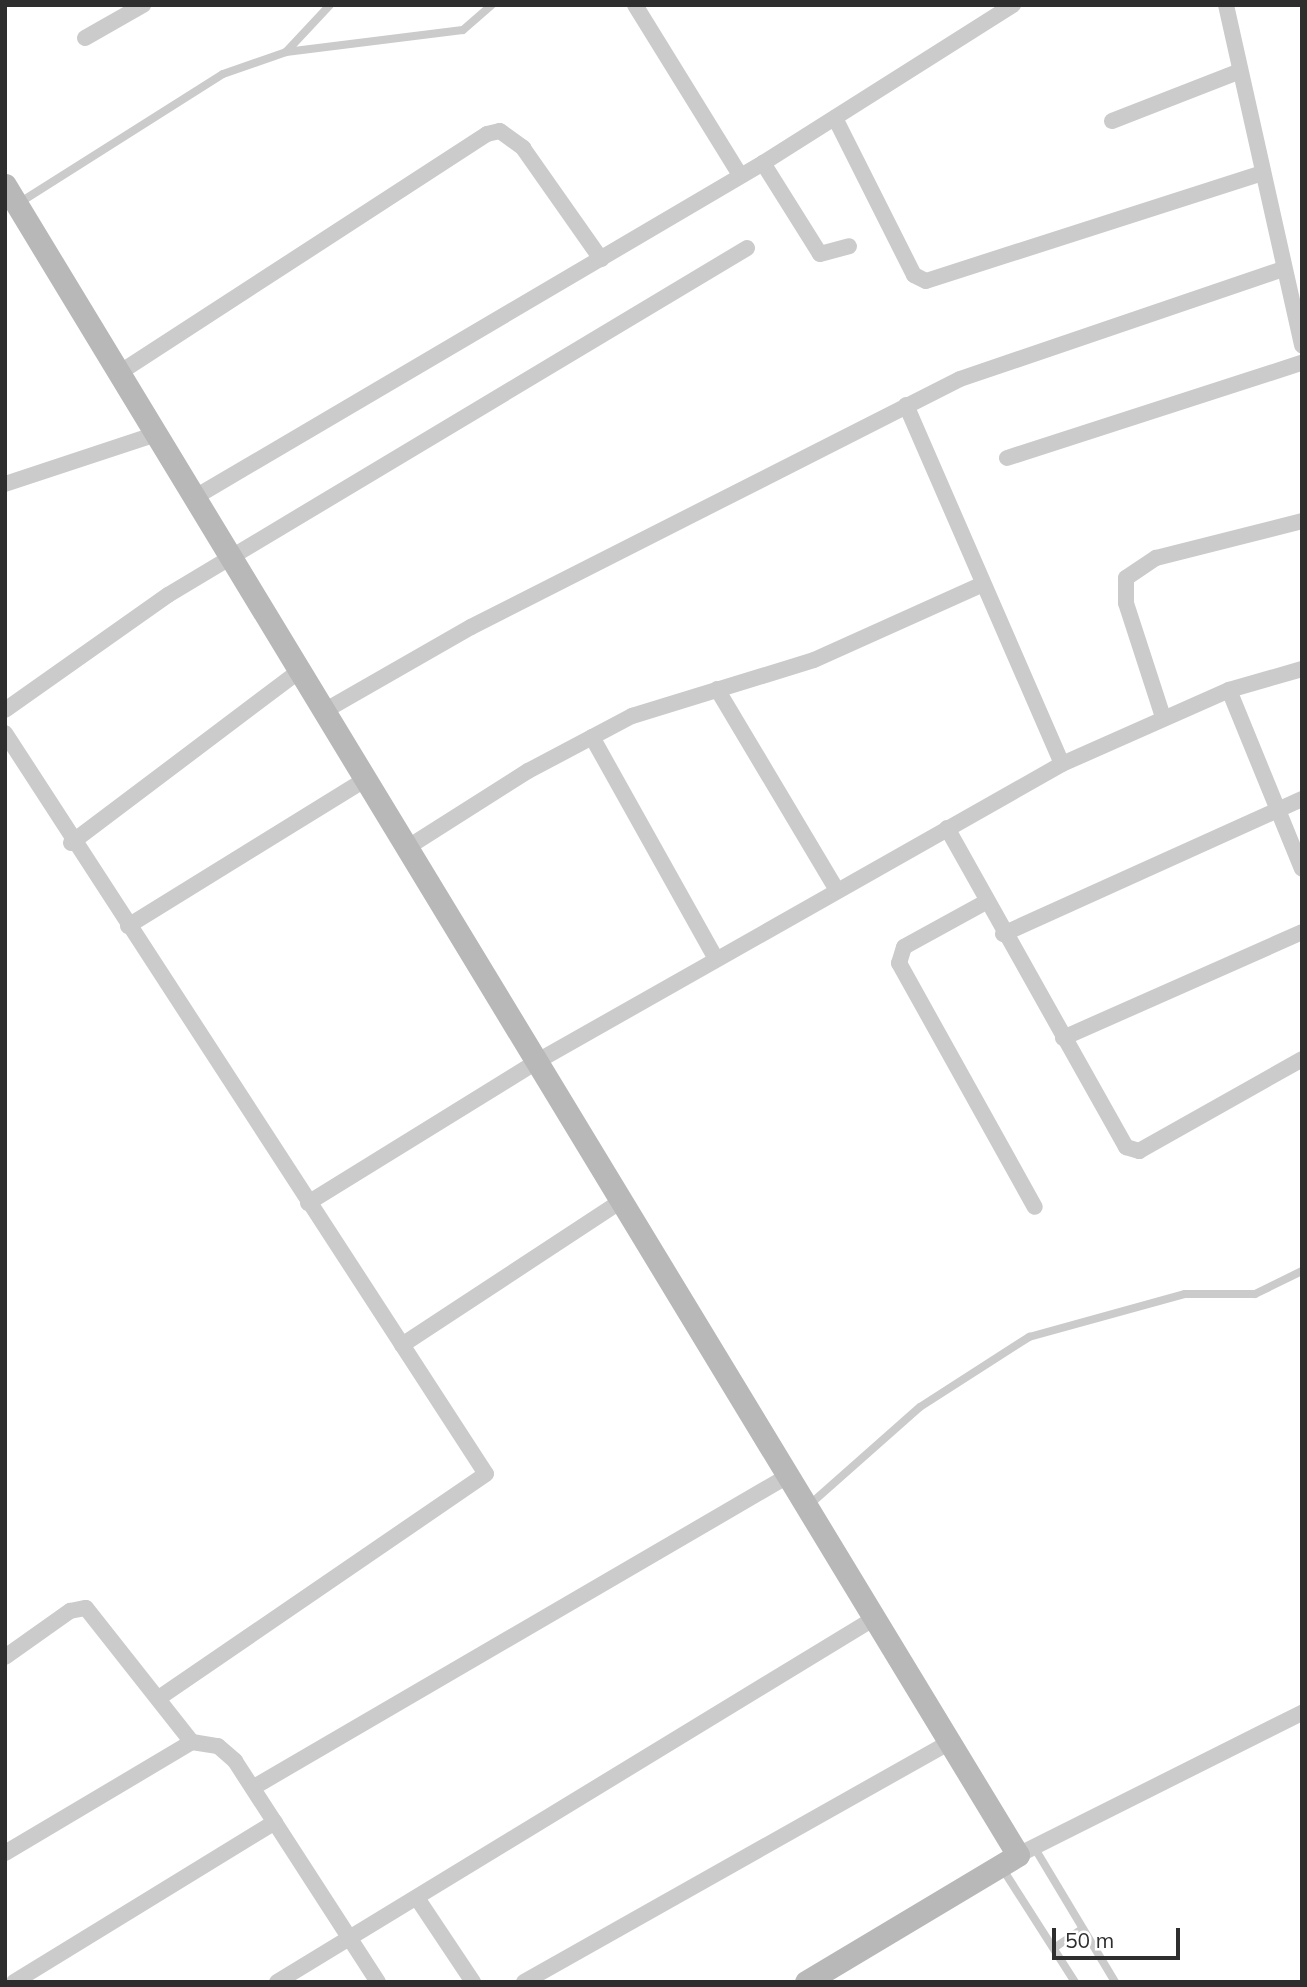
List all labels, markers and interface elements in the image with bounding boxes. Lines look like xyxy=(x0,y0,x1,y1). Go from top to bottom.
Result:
scale bar xyxy=(1055,1913,1183,1957)
text: 50 m xyxy=(1065,1927,1114,1953)

